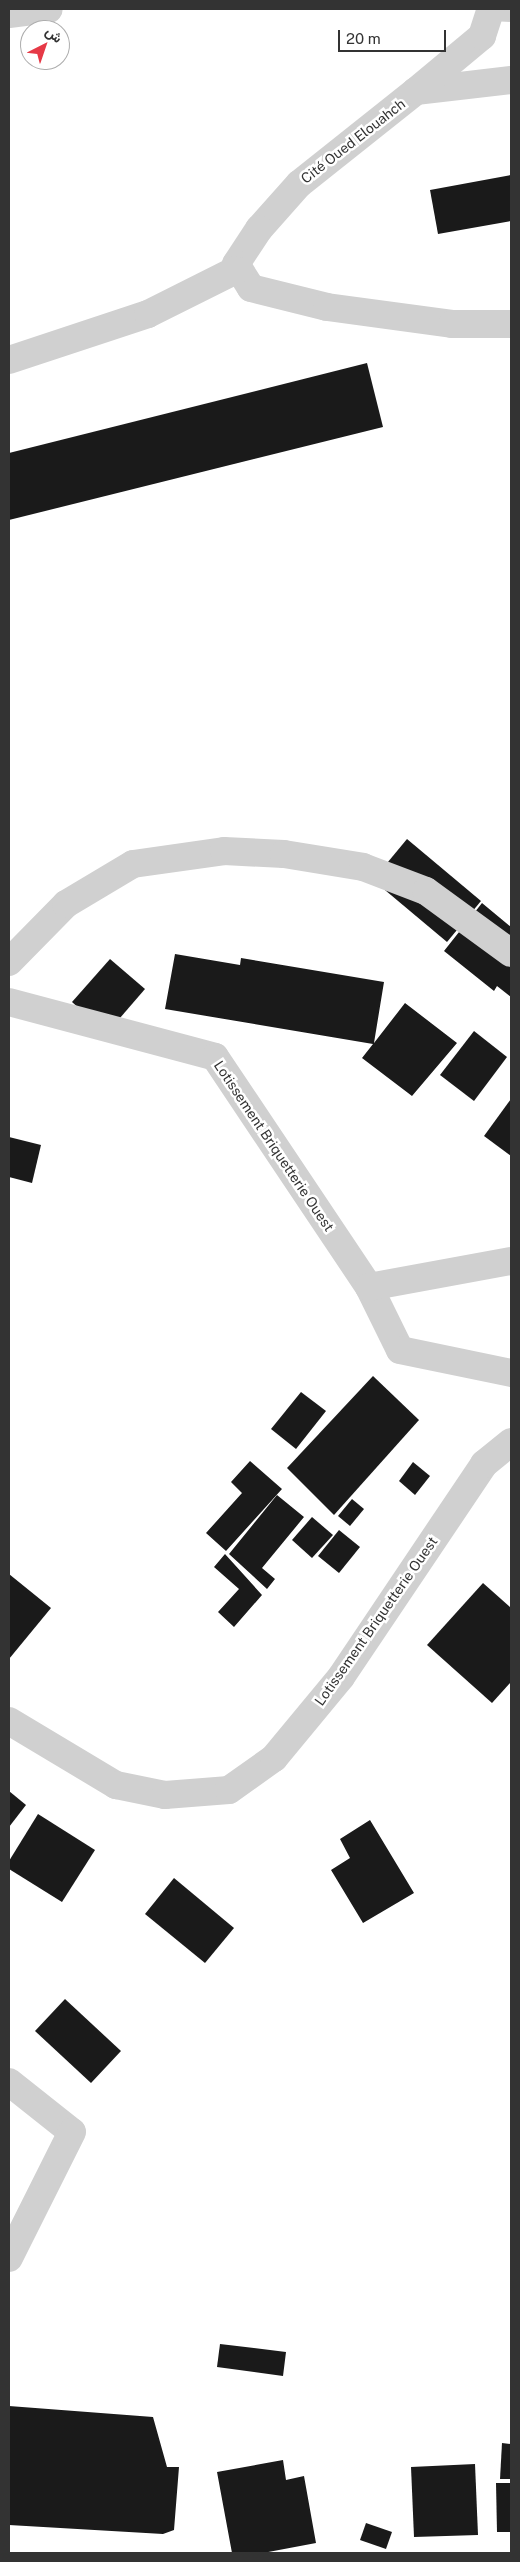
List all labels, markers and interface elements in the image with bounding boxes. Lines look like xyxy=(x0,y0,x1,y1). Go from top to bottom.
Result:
north arrow xyxy=(20,20,70,70)
scale bar xyxy=(340,20,448,52)
text: ش xyxy=(43,23,66,46)
text: 20 m xyxy=(346,30,381,47)
street label: Cité Oued Elouahch xyxy=(298,95,408,187)
street label: Lotissement Briquetterie Ouest xyxy=(210,1057,338,1235)
street label: Lotissement Briquetterie Ouest xyxy=(311,1533,441,1709)

